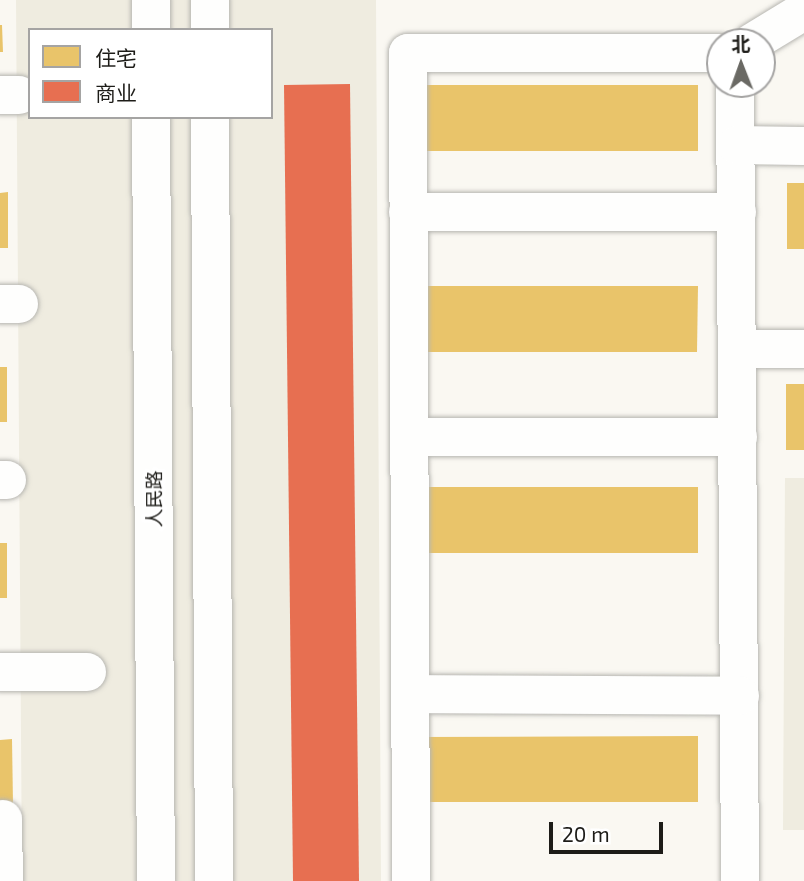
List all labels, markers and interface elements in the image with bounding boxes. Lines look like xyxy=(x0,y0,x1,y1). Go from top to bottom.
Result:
legend xyxy=(28,28,273,119)
north arrow xyxy=(706,28,776,98)
text: 北 xyxy=(731,32,750,55)
text: 住宅 xyxy=(95,45,137,70)
text: 商业 xyxy=(95,80,137,105)
street label: 人民路 xyxy=(143,471,165,527)
scale bar xyxy=(552,808,666,852)
text: 20 m xyxy=(562,821,610,846)

